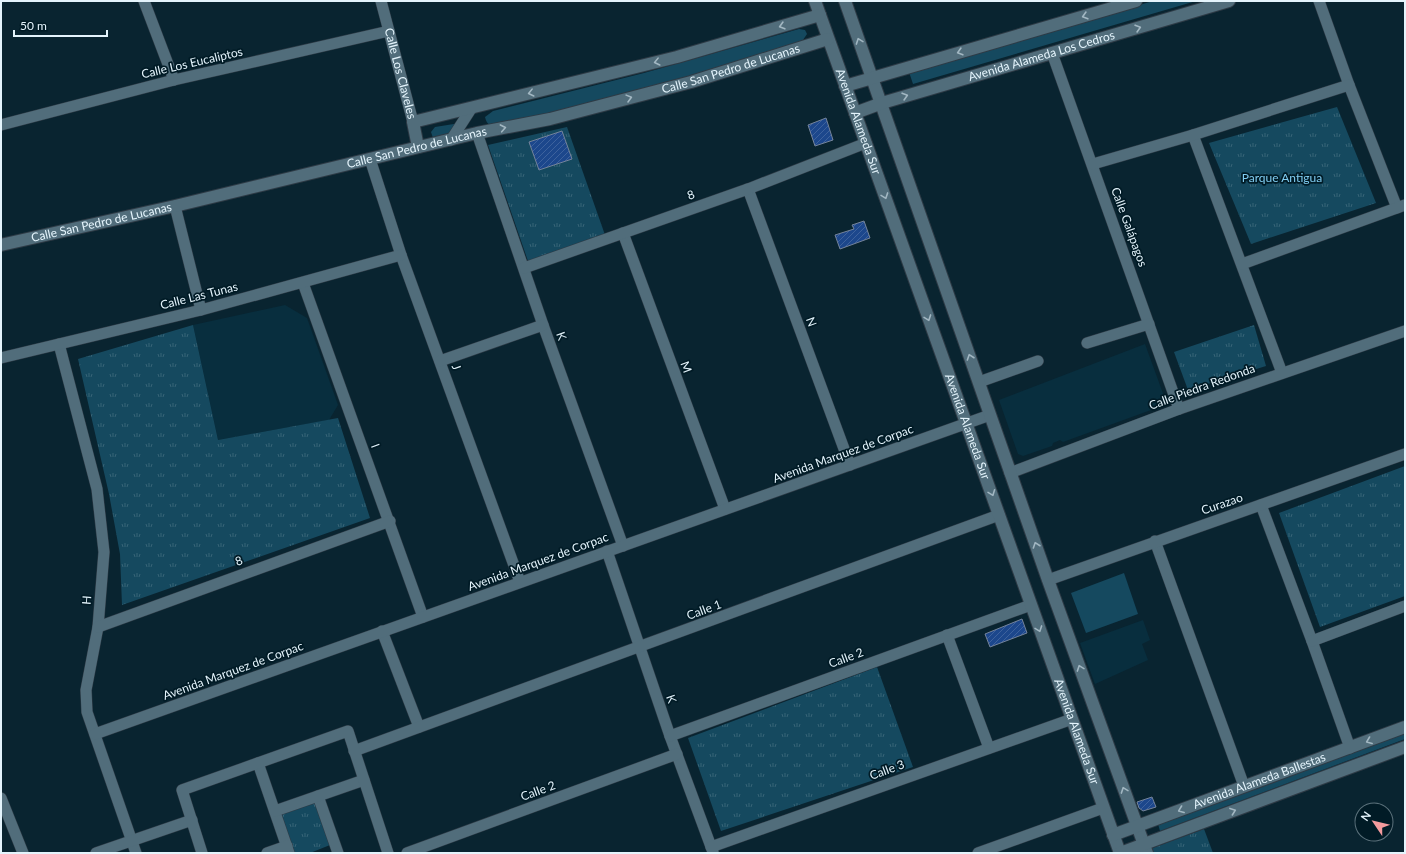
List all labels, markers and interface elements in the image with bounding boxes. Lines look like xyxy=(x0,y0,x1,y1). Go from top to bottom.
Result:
one-way arrow xyxy=(1082,11,1088,19)
scale bar xyxy=(14,12,107,38)
text: 50 m xyxy=(20,18,47,33)
one-way arrow xyxy=(779,21,786,30)
one-way arrow xyxy=(1134,24,1141,33)
street label: Calle Los Claveles xyxy=(381,26,420,120)
street label: Avenida Alameda Los Cedros xyxy=(966,27,1116,84)
one-way arrow xyxy=(856,37,864,44)
street label: Calle San Pedro de Lucanas xyxy=(660,40,802,96)
street label: Calle Los Eucaliptos xyxy=(140,44,244,81)
one-way arrow xyxy=(957,47,964,56)
one-way arrow xyxy=(654,57,661,65)
street label: Avenida Alameda Sur xyxy=(833,66,885,177)
one-way arrow xyxy=(528,89,535,97)
one-way arrow xyxy=(902,92,909,101)
one-way arrow xyxy=(626,95,632,103)
street label: Calle San Pedro de Lucanas xyxy=(345,123,488,171)
one-way arrow xyxy=(500,124,506,133)
park label: Parque Antigua xyxy=(1242,170,1322,185)
street label: Calle Galápagos xyxy=(1108,185,1151,269)
street label: 8 xyxy=(685,186,697,203)
one-way arrow xyxy=(880,192,889,199)
street label: Calle San Pedro de Lucanas xyxy=(30,199,173,245)
street label: Calle Las Tunas xyxy=(159,279,239,312)
street label: N xyxy=(803,315,820,329)
one-way arrow xyxy=(924,315,932,322)
street label: K xyxy=(553,330,570,342)
one-way arrow xyxy=(966,353,975,360)
street label: M xyxy=(678,359,695,375)
street label: Calle Piedra Redonda xyxy=(1147,360,1257,413)
street label: J xyxy=(449,362,464,372)
street label: Avenida Alameda Sur xyxy=(942,371,994,482)
street label: Avenida Marquez de Corpac xyxy=(771,421,915,486)
street label: I xyxy=(368,442,383,450)
street label: Curazao xyxy=(1199,489,1245,518)
one-way arrow xyxy=(987,490,996,497)
street label: Avenida Marquez de Corpac xyxy=(466,529,610,594)
one-way arrow xyxy=(1032,542,1041,549)
street label: 8 xyxy=(233,552,245,569)
street label: H xyxy=(79,595,94,605)
street label: Calle 1 xyxy=(684,596,723,623)
one-way arrow xyxy=(1035,625,1043,632)
street label: Avenida Marquez de Corpac xyxy=(161,638,305,703)
street label: Calle 2 xyxy=(826,644,865,671)
one-way arrow xyxy=(1076,664,1084,671)
street label: Avenida Alameda Sur xyxy=(1051,676,1103,787)
street label: K xyxy=(663,693,680,705)
one-way arrow xyxy=(1365,736,1372,744)
street label: Avenida Alameda Ballestas xyxy=(1191,749,1328,812)
street label: Calle 3 xyxy=(867,756,906,783)
street label: Calle 2 xyxy=(518,777,557,804)
one-way arrow xyxy=(1120,787,1129,794)
north arrow xyxy=(1354,802,1394,842)
one-way arrow xyxy=(1177,806,1184,814)
one-way arrow xyxy=(1229,808,1236,816)
text: N xyxy=(1358,809,1373,823)

